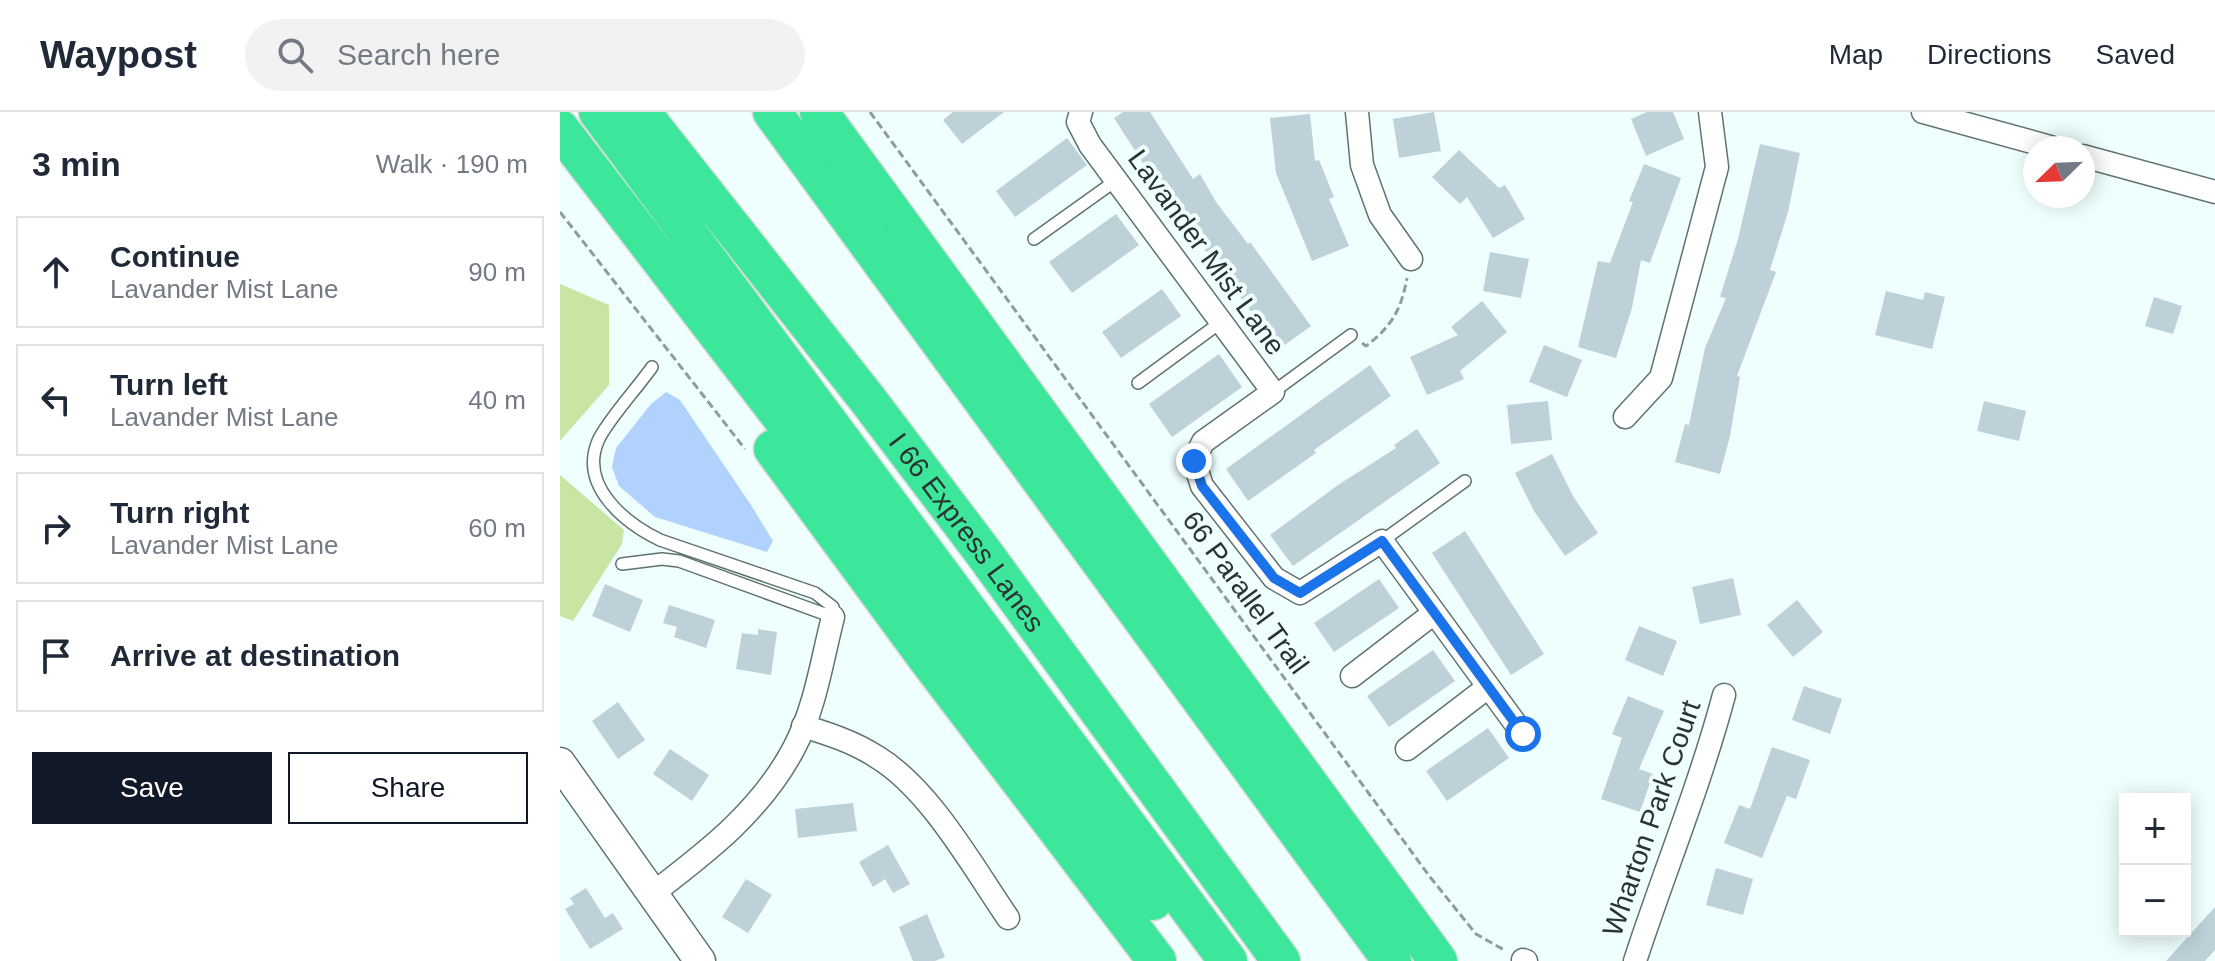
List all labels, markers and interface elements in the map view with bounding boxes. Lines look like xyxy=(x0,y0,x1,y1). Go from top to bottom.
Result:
search box xyxy=(245,19,805,91)
icon: search xyxy=(273,33,317,77)
text: Waypost xyxy=(40,34,197,76)
text: Search here xyxy=(337,38,500,71)
text: Map xyxy=(1829,39,1883,70)
text: Directions xyxy=(1927,39,2052,70)
text: Saved xyxy=(2096,39,2175,70)
north arrow xyxy=(2023,136,2095,208)
street label: Lavander Mist Lane xyxy=(1122,144,1291,361)
text: 3 min xyxy=(32,145,121,183)
text: Walk · 190 m xyxy=(376,149,528,179)
text: Continue xyxy=(110,240,240,273)
icon: ahead xyxy=(34,250,78,294)
text: 90 m xyxy=(468,257,526,287)
text: Lavander Mist Lane xyxy=(110,274,338,304)
text: Turn left xyxy=(110,368,228,401)
icon: left xyxy=(34,378,78,422)
text: 40 m xyxy=(468,385,526,415)
text: Lavander Mist Lane xyxy=(110,402,338,432)
street label: I 66 Express Lanes xyxy=(883,427,1051,638)
route end xyxy=(1176,443,1212,479)
text: Turn right xyxy=(110,496,249,529)
street label: 66 Parallel Trail xyxy=(1176,505,1315,679)
icon: right xyxy=(34,506,78,550)
text: 60 m xyxy=(468,513,526,543)
text: Lavander Mist Lane xyxy=(110,530,338,560)
icon: arrive xyxy=(34,634,78,678)
text: Arrive at destination xyxy=(110,639,400,672)
street label: Wharton Park Court xyxy=(1597,696,1706,940)
route start xyxy=(1505,716,1541,752)
button: Save xyxy=(32,752,272,824)
button: Share xyxy=(288,752,528,824)
map controls xyxy=(2119,793,2191,937)
button: + xyxy=(2119,793,2191,865)
button: − xyxy=(2119,865,2191,937)

